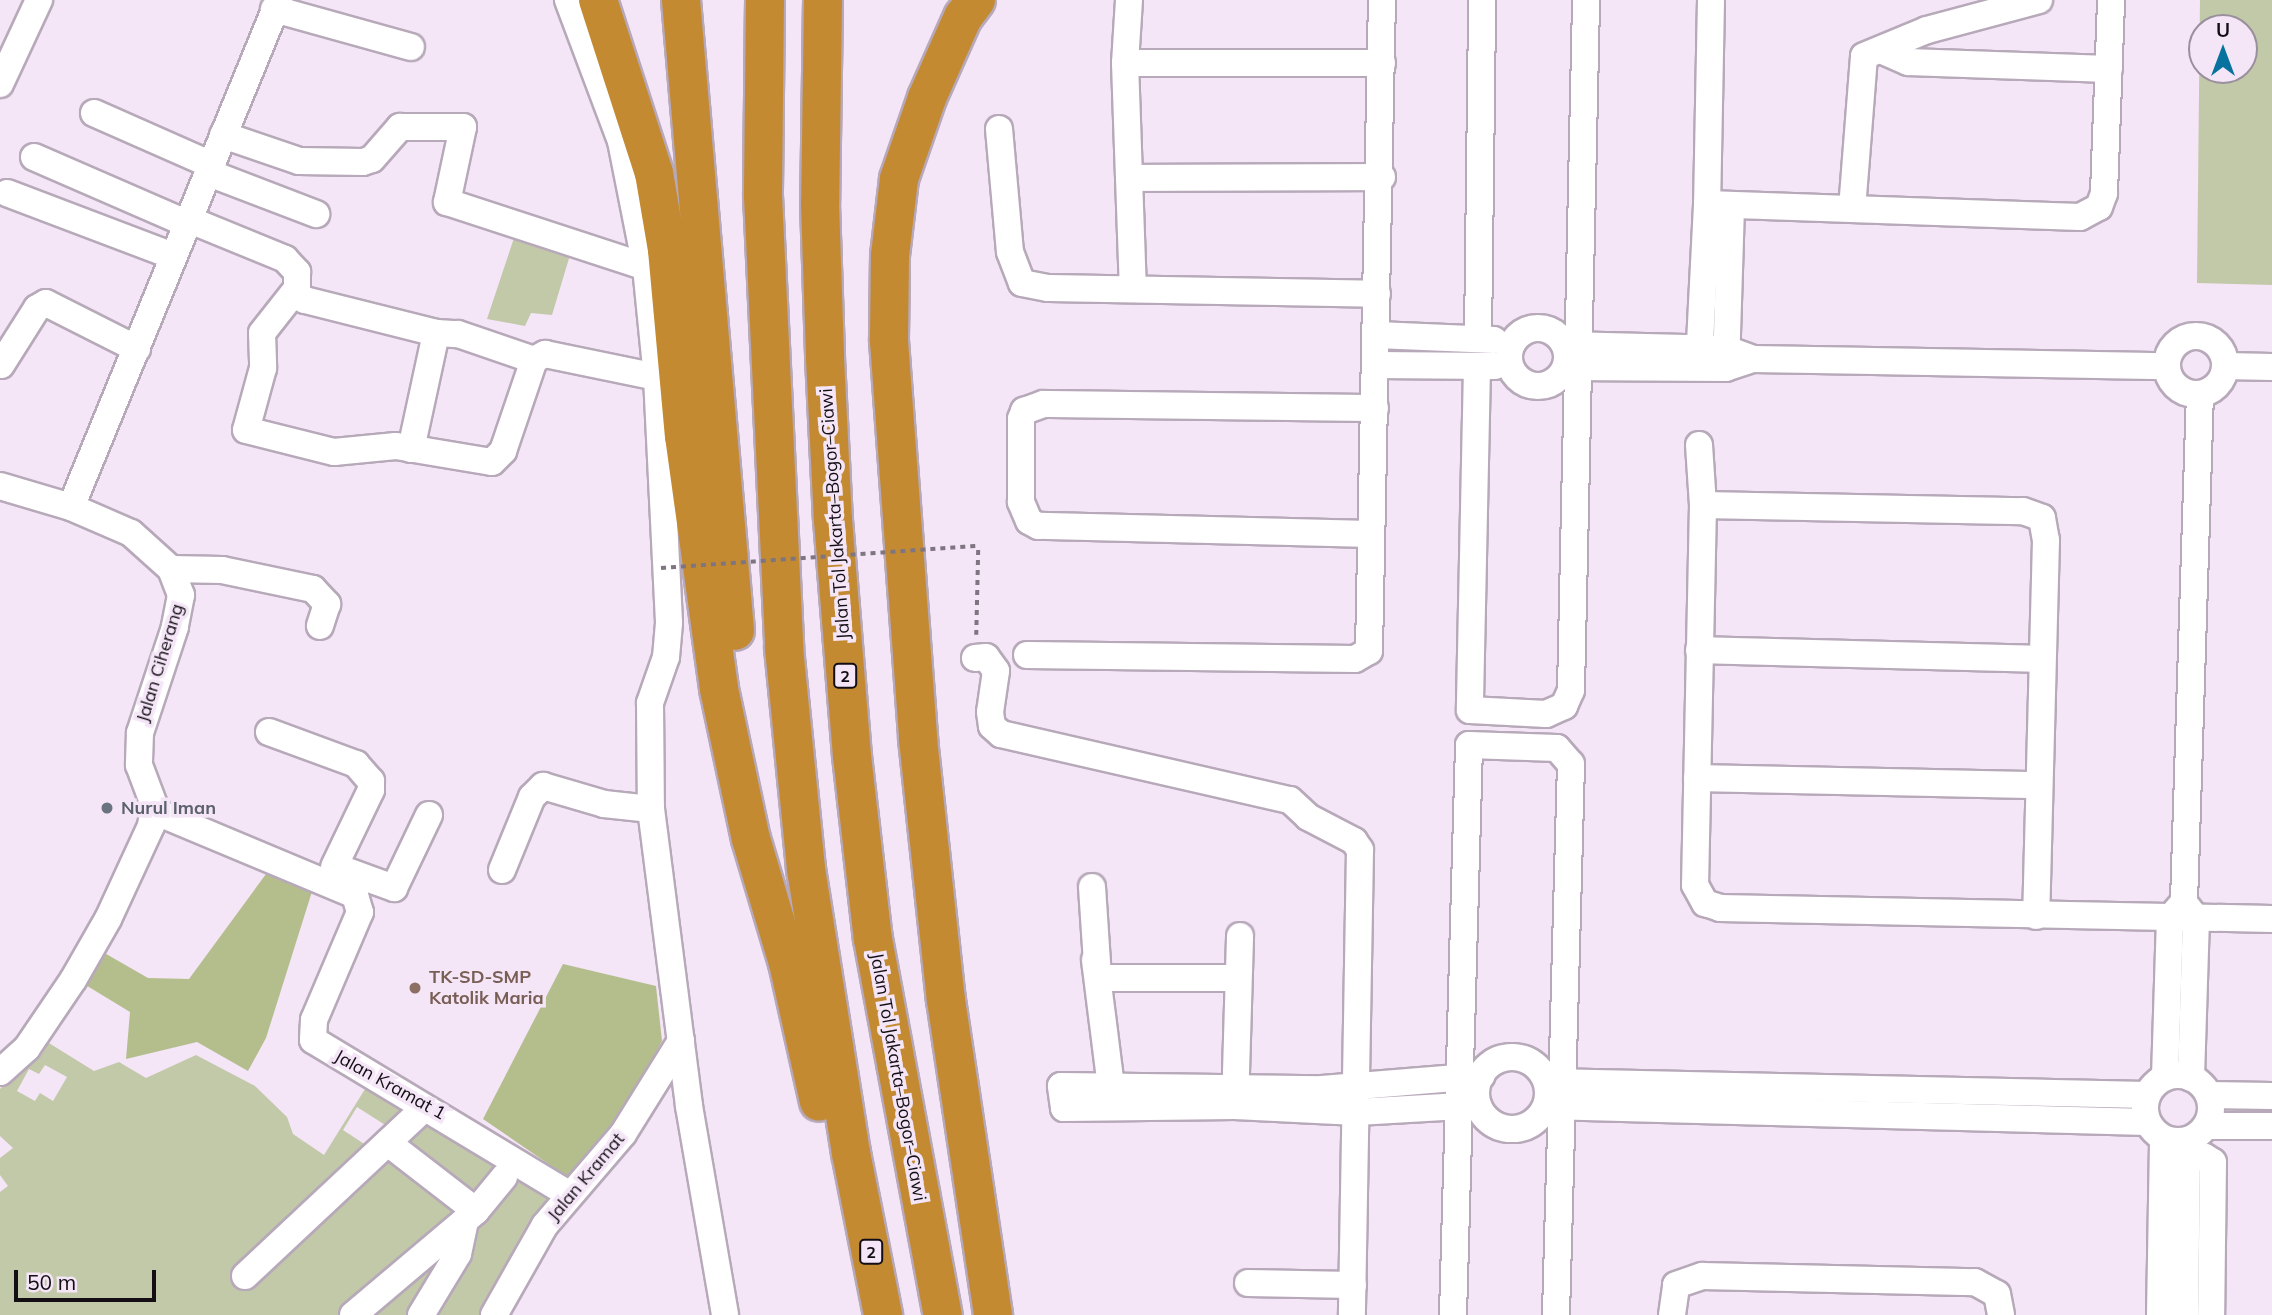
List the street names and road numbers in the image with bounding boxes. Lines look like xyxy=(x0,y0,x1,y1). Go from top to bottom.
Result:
street label: Jalan Tol Jakarta–Bogor–Ciawi xyxy=(815,388,855,640)
street label: Jalan Ciherang xyxy=(132,601,188,725)
road number: 2 xyxy=(833,664,857,688)
street label: Jalan Tol Jakarta–Bogor–Ciawi xyxy=(866,951,930,1203)
street label: Jalan Kramat 1 xyxy=(330,1045,450,1125)
street label: Jalan Kramat xyxy=(543,1128,629,1226)
road number: 2 xyxy=(859,1240,883,1264)

